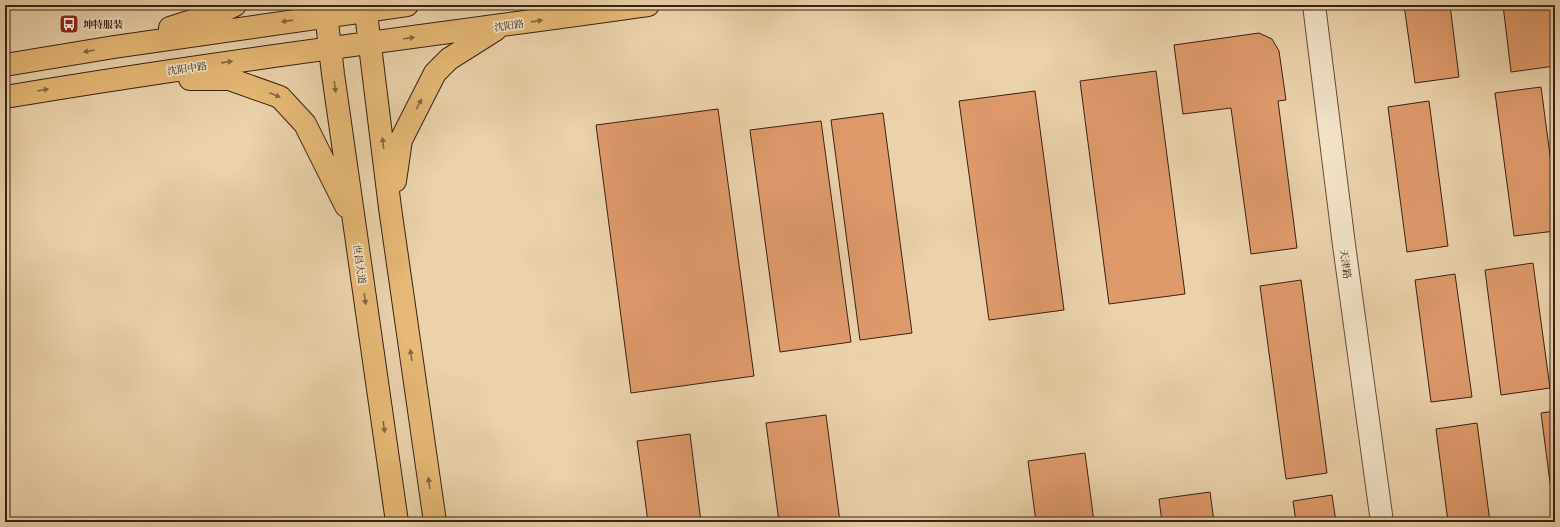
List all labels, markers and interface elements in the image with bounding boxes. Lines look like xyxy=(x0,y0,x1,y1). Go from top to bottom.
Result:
bus stop icon: 坤特服装 xyxy=(58,13,80,35)
street label: 沈阳路 xyxy=(493,17,525,34)
place label: 坤特服装 xyxy=(83,18,123,31)
one-way arrow xyxy=(281,18,293,24)
one-way arrow xyxy=(531,18,543,24)
one-way arrow xyxy=(402,35,415,41)
one-way arrow xyxy=(83,48,95,54)
street label: 沈阳中路 xyxy=(166,59,208,78)
one-way arrow xyxy=(221,59,233,65)
one-way arrow xyxy=(332,81,338,93)
one-way arrow xyxy=(37,87,50,93)
one-way arrow xyxy=(269,93,281,99)
one-way arrow xyxy=(416,99,422,110)
one-way arrow xyxy=(379,137,386,149)
street label: 世昌大道 xyxy=(350,243,369,285)
street label: 天津路 xyxy=(1337,248,1354,280)
one-way arrow xyxy=(362,293,368,305)
one-way arrow xyxy=(408,349,414,361)
one-way arrow xyxy=(381,421,387,433)
one-way arrow xyxy=(426,477,432,489)

